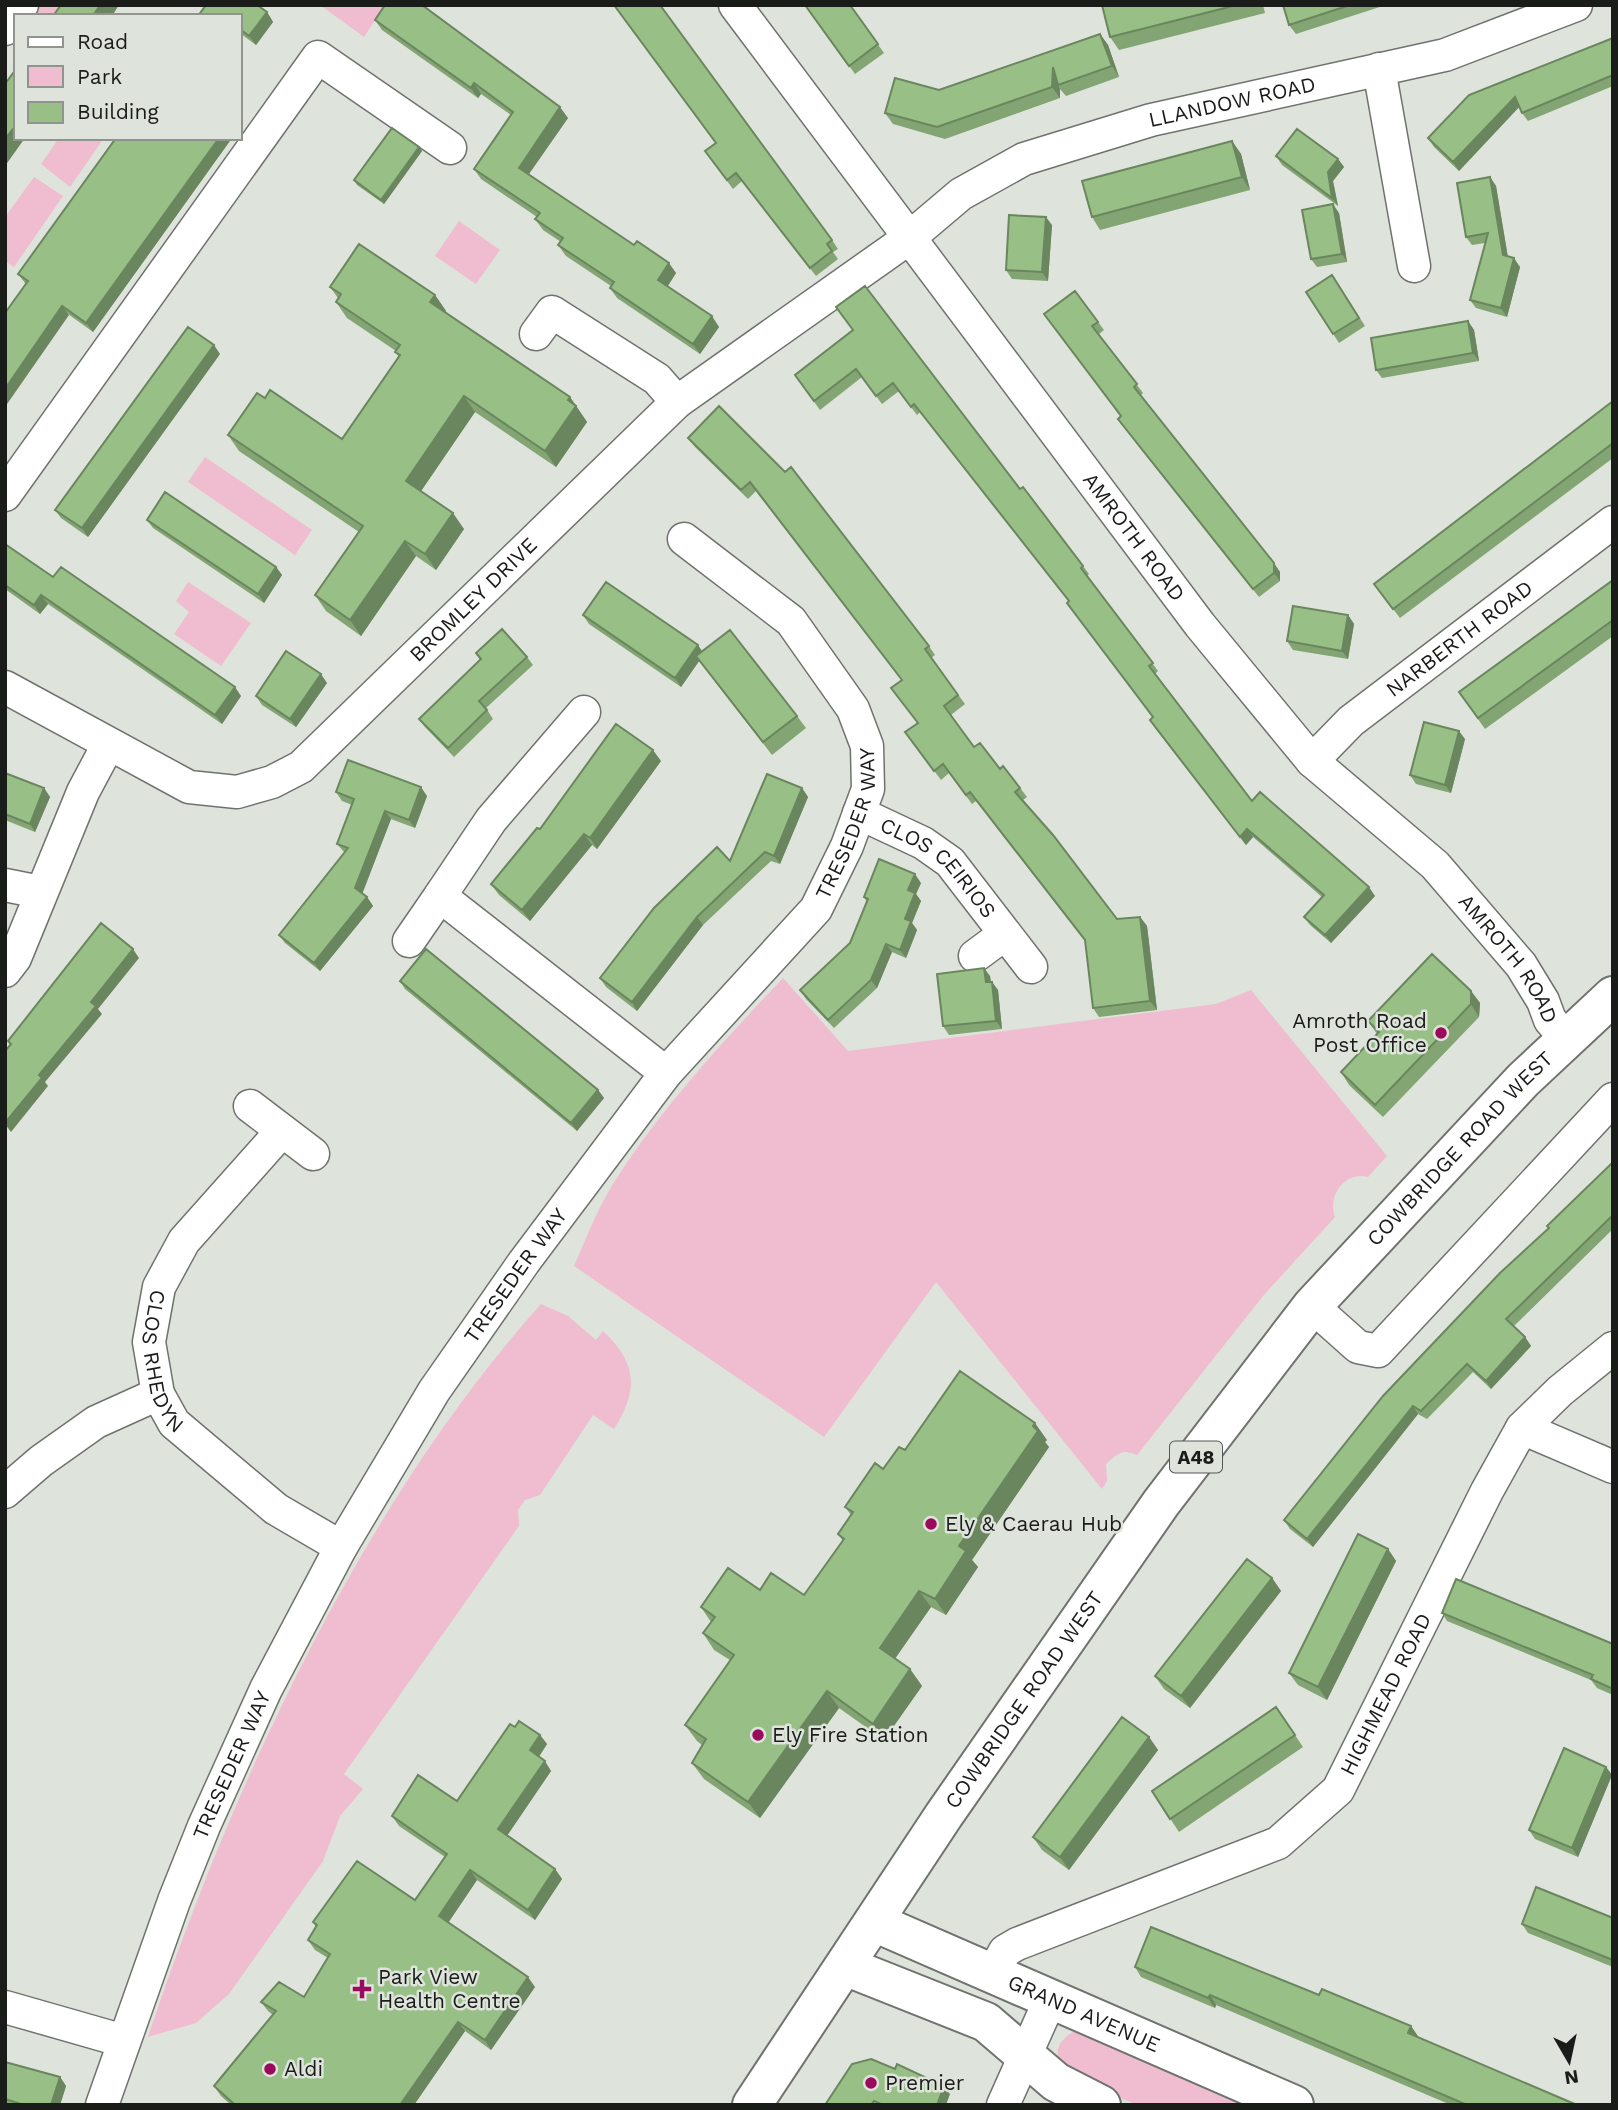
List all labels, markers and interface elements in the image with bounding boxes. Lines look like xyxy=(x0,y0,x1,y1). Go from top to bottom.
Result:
legend xyxy=(14,14,242,140)
text: Road xyxy=(77,29,128,54)
text: Park xyxy=(77,64,122,89)
street label: LLANDOW ROAD xyxy=(1146,71,1318,132)
text: Building xyxy=(77,99,159,124)
street label: AMROTH ROAD xyxy=(1078,467,1191,606)
street label: BROMLEY DRIVE xyxy=(404,532,542,667)
street label: NARBERTH ROAD xyxy=(1381,575,1537,702)
street label: TRESEDER WAY xyxy=(810,747,880,903)
street label: CLOS CEIRIOS xyxy=(876,812,1001,923)
street label: AMROTH ROAD xyxy=(1454,889,1563,1027)
place label: Amroth Road Post Office xyxy=(1292,1008,1427,1057)
marker: Amroth Road Post Office xyxy=(1433,1025,1449,1041)
street label: COWBRIDGE ROAD WEST xyxy=(1362,1046,1558,1251)
street label: TRESEDER WAY xyxy=(458,1203,572,1348)
street label: CLOS RHEDYN xyxy=(137,1288,189,1438)
road number: A48 xyxy=(1170,1442,1222,1472)
place label: Ely & Caerau Hub xyxy=(945,1511,1122,1536)
marker: Ely & Caerau Hub xyxy=(923,1516,939,1532)
street label: COWBRIDGE ROAD WEST xyxy=(939,1586,1108,1813)
street label: HIGHMEAD ROAD xyxy=(1334,1609,1436,1779)
street label: TRESEDER WAY xyxy=(187,1687,275,1843)
place label: Ely Fire Station xyxy=(772,1722,928,1747)
marker: Ely Fire Station xyxy=(750,1727,766,1743)
place label: Park View Health Centre xyxy=(378,1964,521,2013)
street label: GRAND AVENUE xyxy=(1004,1969,1164,2057)
marker: Park View Health Centre xyxy=(352,1979,372,1999)
north arrow xyxy=(1534,2026,1604,2096)
place label: Aldi xyxy=(284,2056,323,2081)
marker: Aldi xyxy=(262,2061,278,2077)
text: N xyxy=(1563,2065,1580,2090)
place label: Premier xyxy=(885,2070,965,2095)
marker: Premier xyxy=(863,2075,879,2091)

